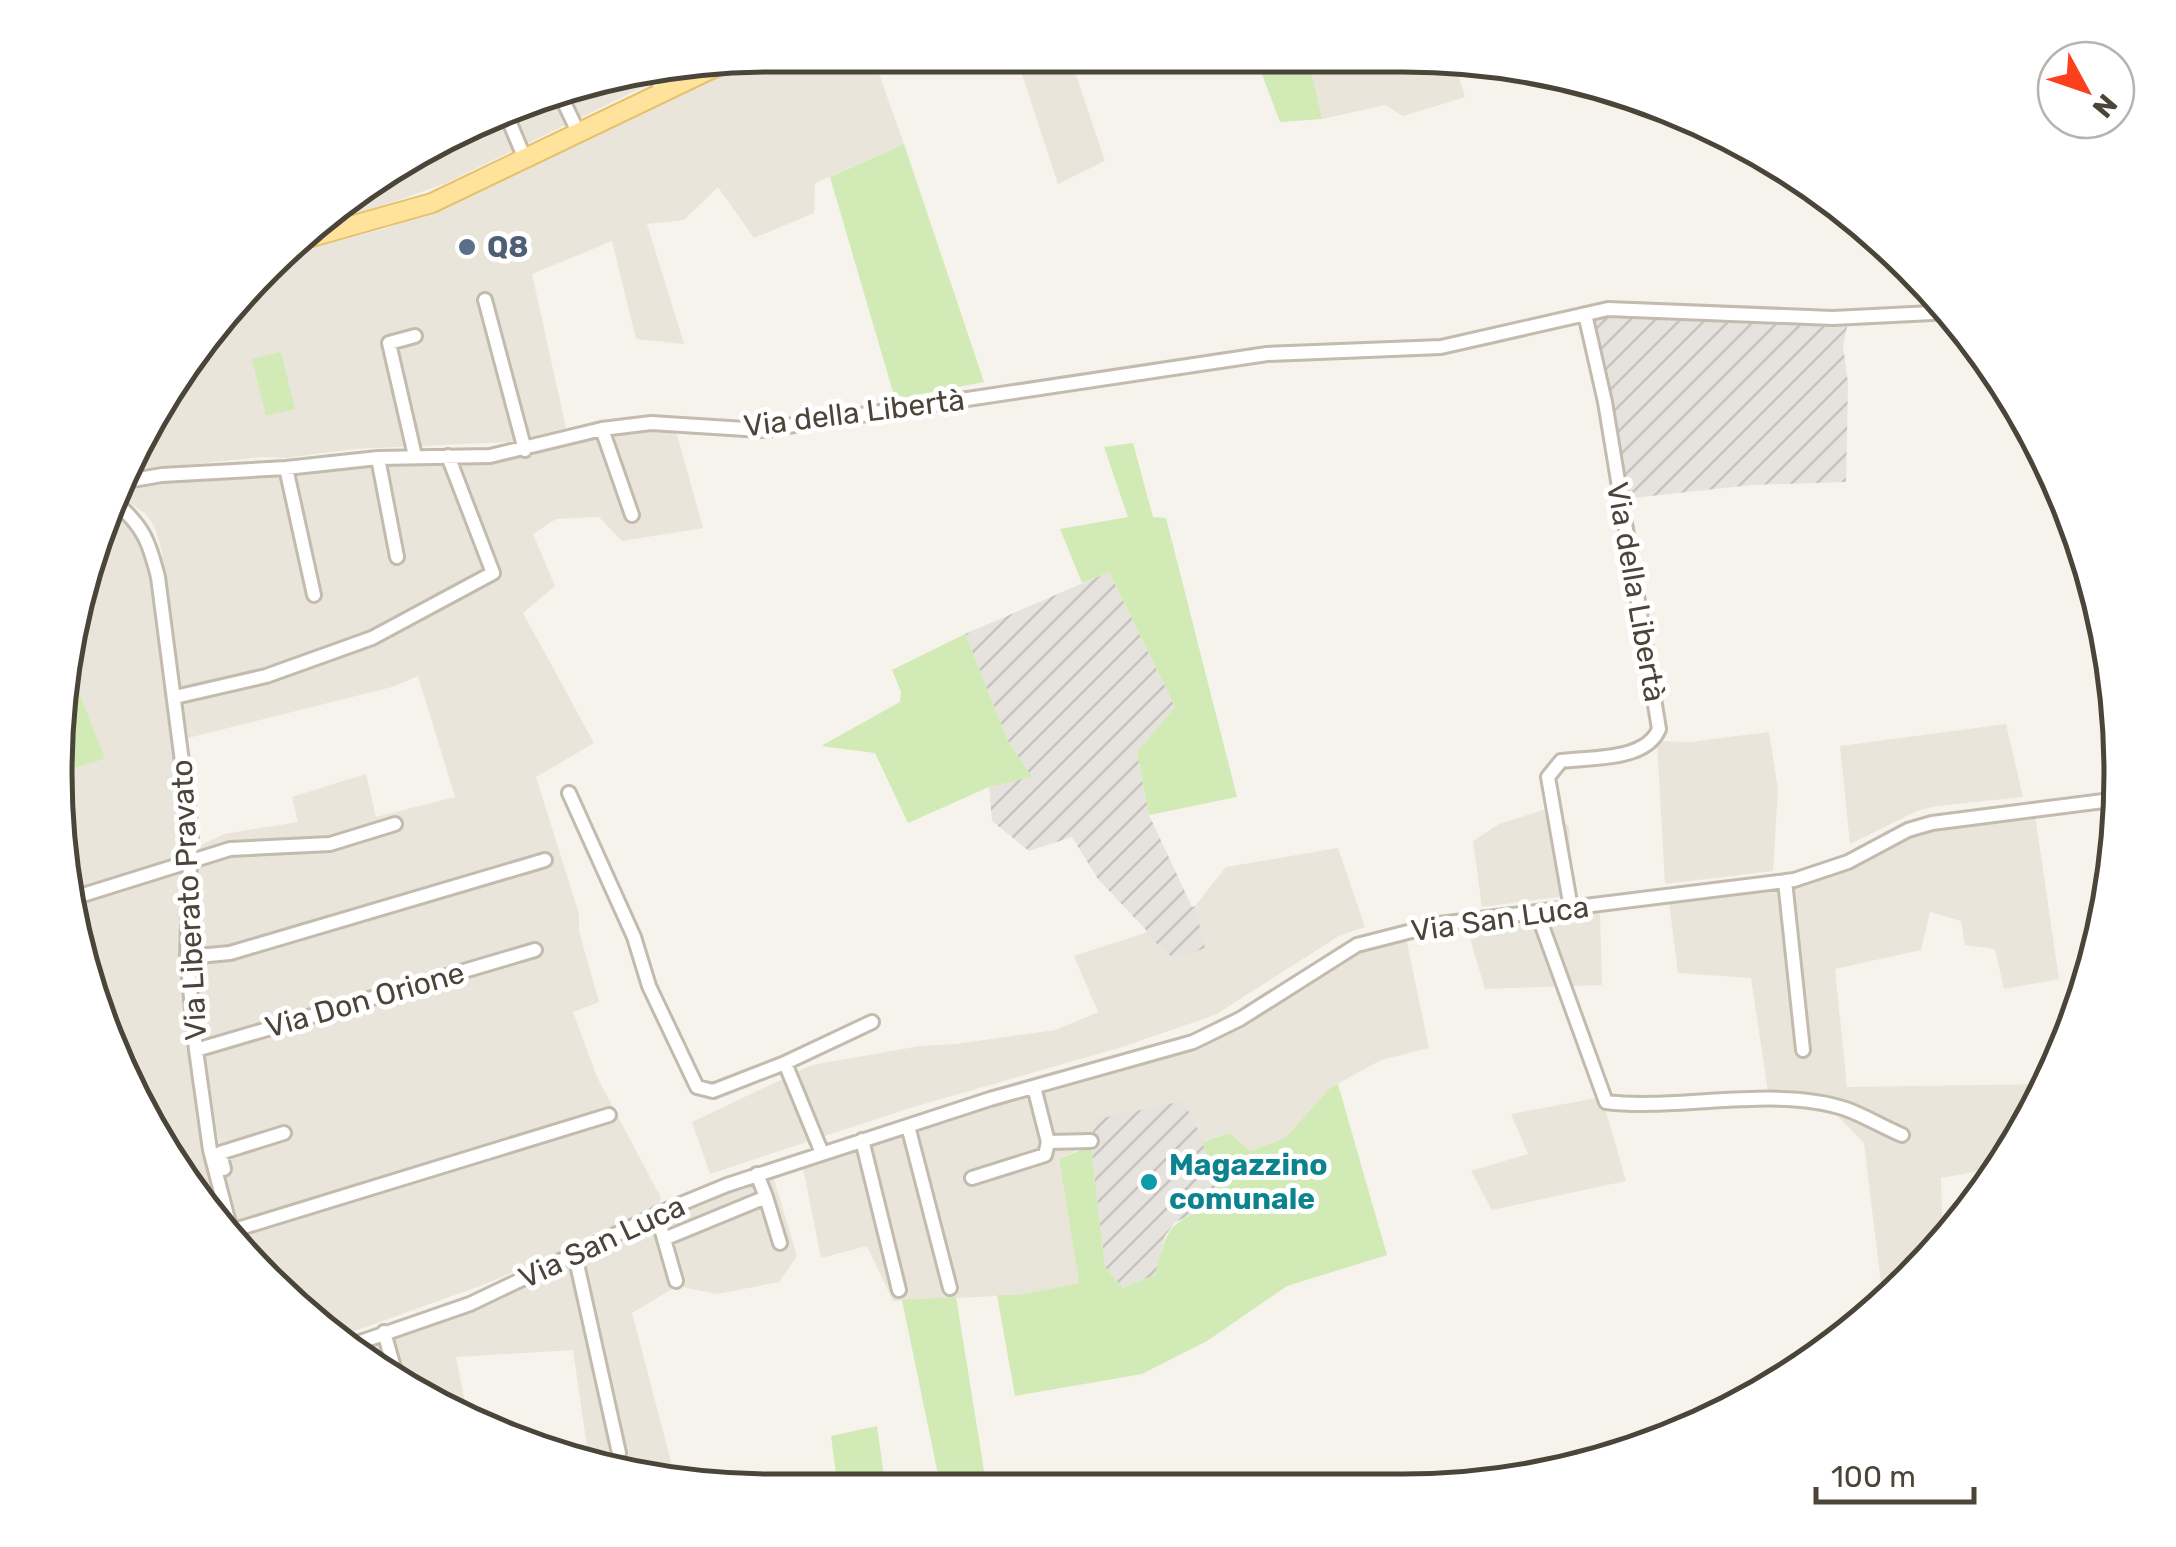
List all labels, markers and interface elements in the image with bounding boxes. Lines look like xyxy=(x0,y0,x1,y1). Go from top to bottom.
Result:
north arrow xyxy=(2036,40,2136,140)
text: N xyxy=(2086,87,2124,124)
place label: Q8 xyxy=(487,229,529,265)
marker: Q8 xyxy=(456,236,478,258)
street label: Via della Libertà xyxy=(741,382,967,444)
street label: Via della Libertà xyxy=(1599,479,1673,705)
street label: Via Liberato Pravato xyxy=(164,759,214,1041)
street label: Via San Luca xyxy=(1409,889,1591,949)
street label: Via Don Orione xyxy=(261,954,469,1046)
place label: Magazzino comunale xyxy=(1169,1147,1328,1217)
marker: Magazzino comunale xyxy=(1138,1171,1160,1193)
street label: Via San Luca xyxy=(513,1188,691,1296)
scale bar xyxy=(1816,1442,1974,1504)
text: 100 m xyxy=(1831,1459,1916,1495)

